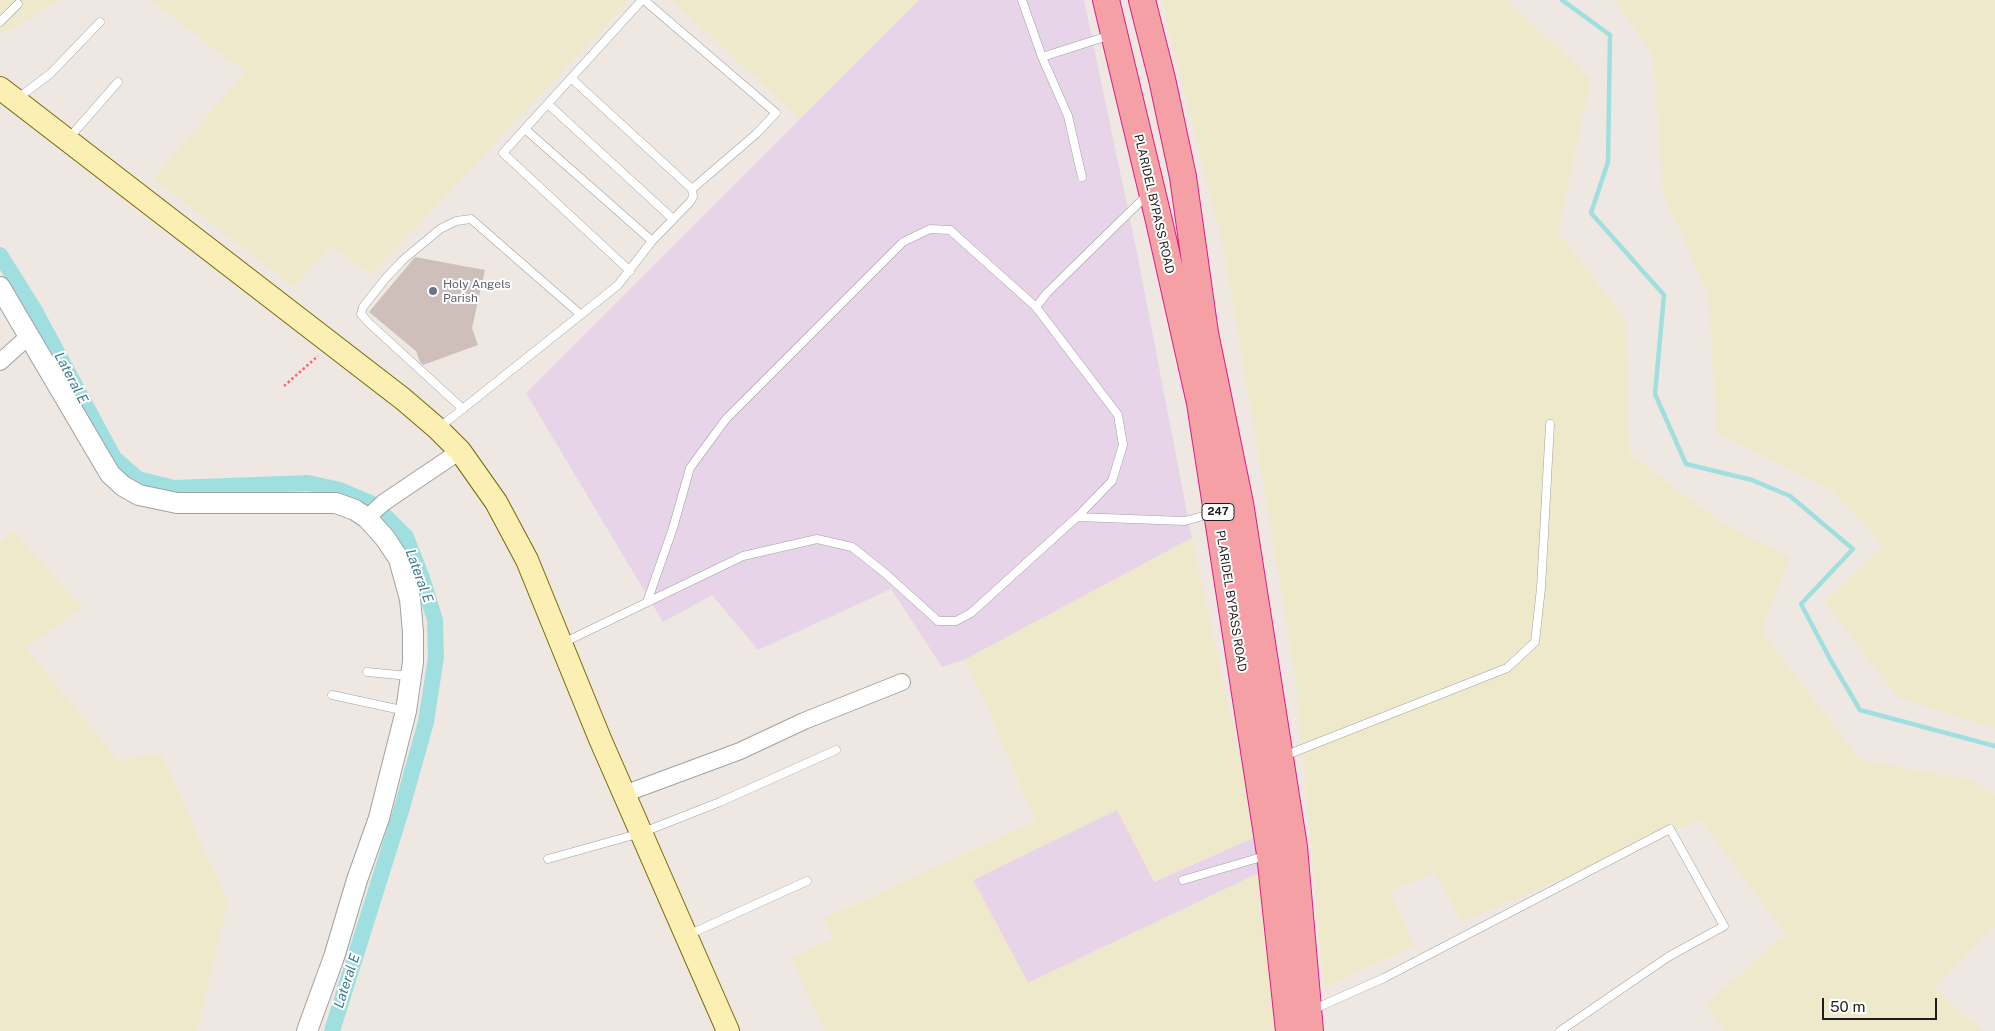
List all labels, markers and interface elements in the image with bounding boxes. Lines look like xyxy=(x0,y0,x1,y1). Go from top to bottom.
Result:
street label: PLARIDEL BYPASS ROAD xyxy=(1131,133,1177,275)
place label: Holy Angels Parish xyxy=(443,277,511,305)
marker: Holy Angels Parish xyxy=(427,285,439,297)
water label: Lateral E xyxy=(50,349,92,407)
road number: 247 xyxy=(1202,504,1234,520)
street label: PLARIDEL BYPASS ROAD xyxy=(1213,529,1249,673)
water label: Lateral E xyxy=(402,547,436,605)
water label: Lateral E xyxy=(330,952,364,1010)
scale bar xyxy=(1825,988,1940,1020)
text: 50 m xyxy=(1830,998,1865,1015)

